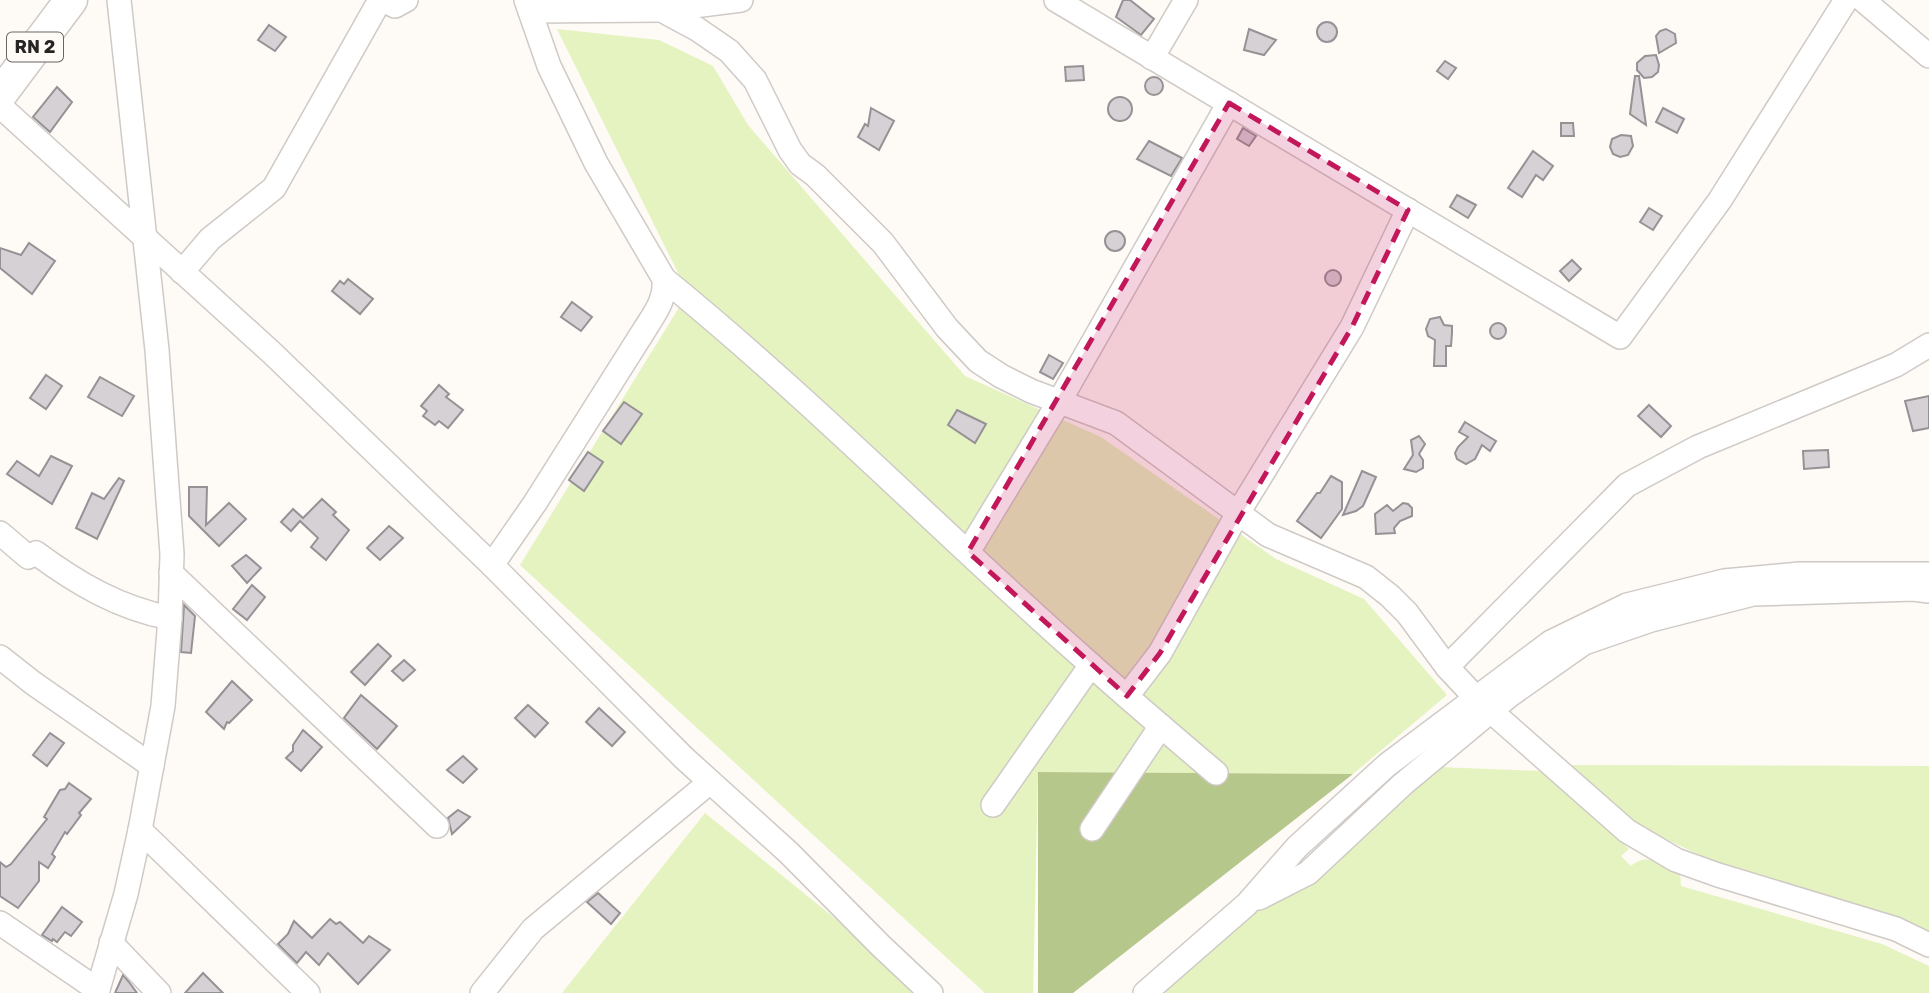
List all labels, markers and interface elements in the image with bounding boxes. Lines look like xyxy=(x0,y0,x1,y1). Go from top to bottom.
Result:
road number: RN 2 xyxy=(7,32,63,62)

